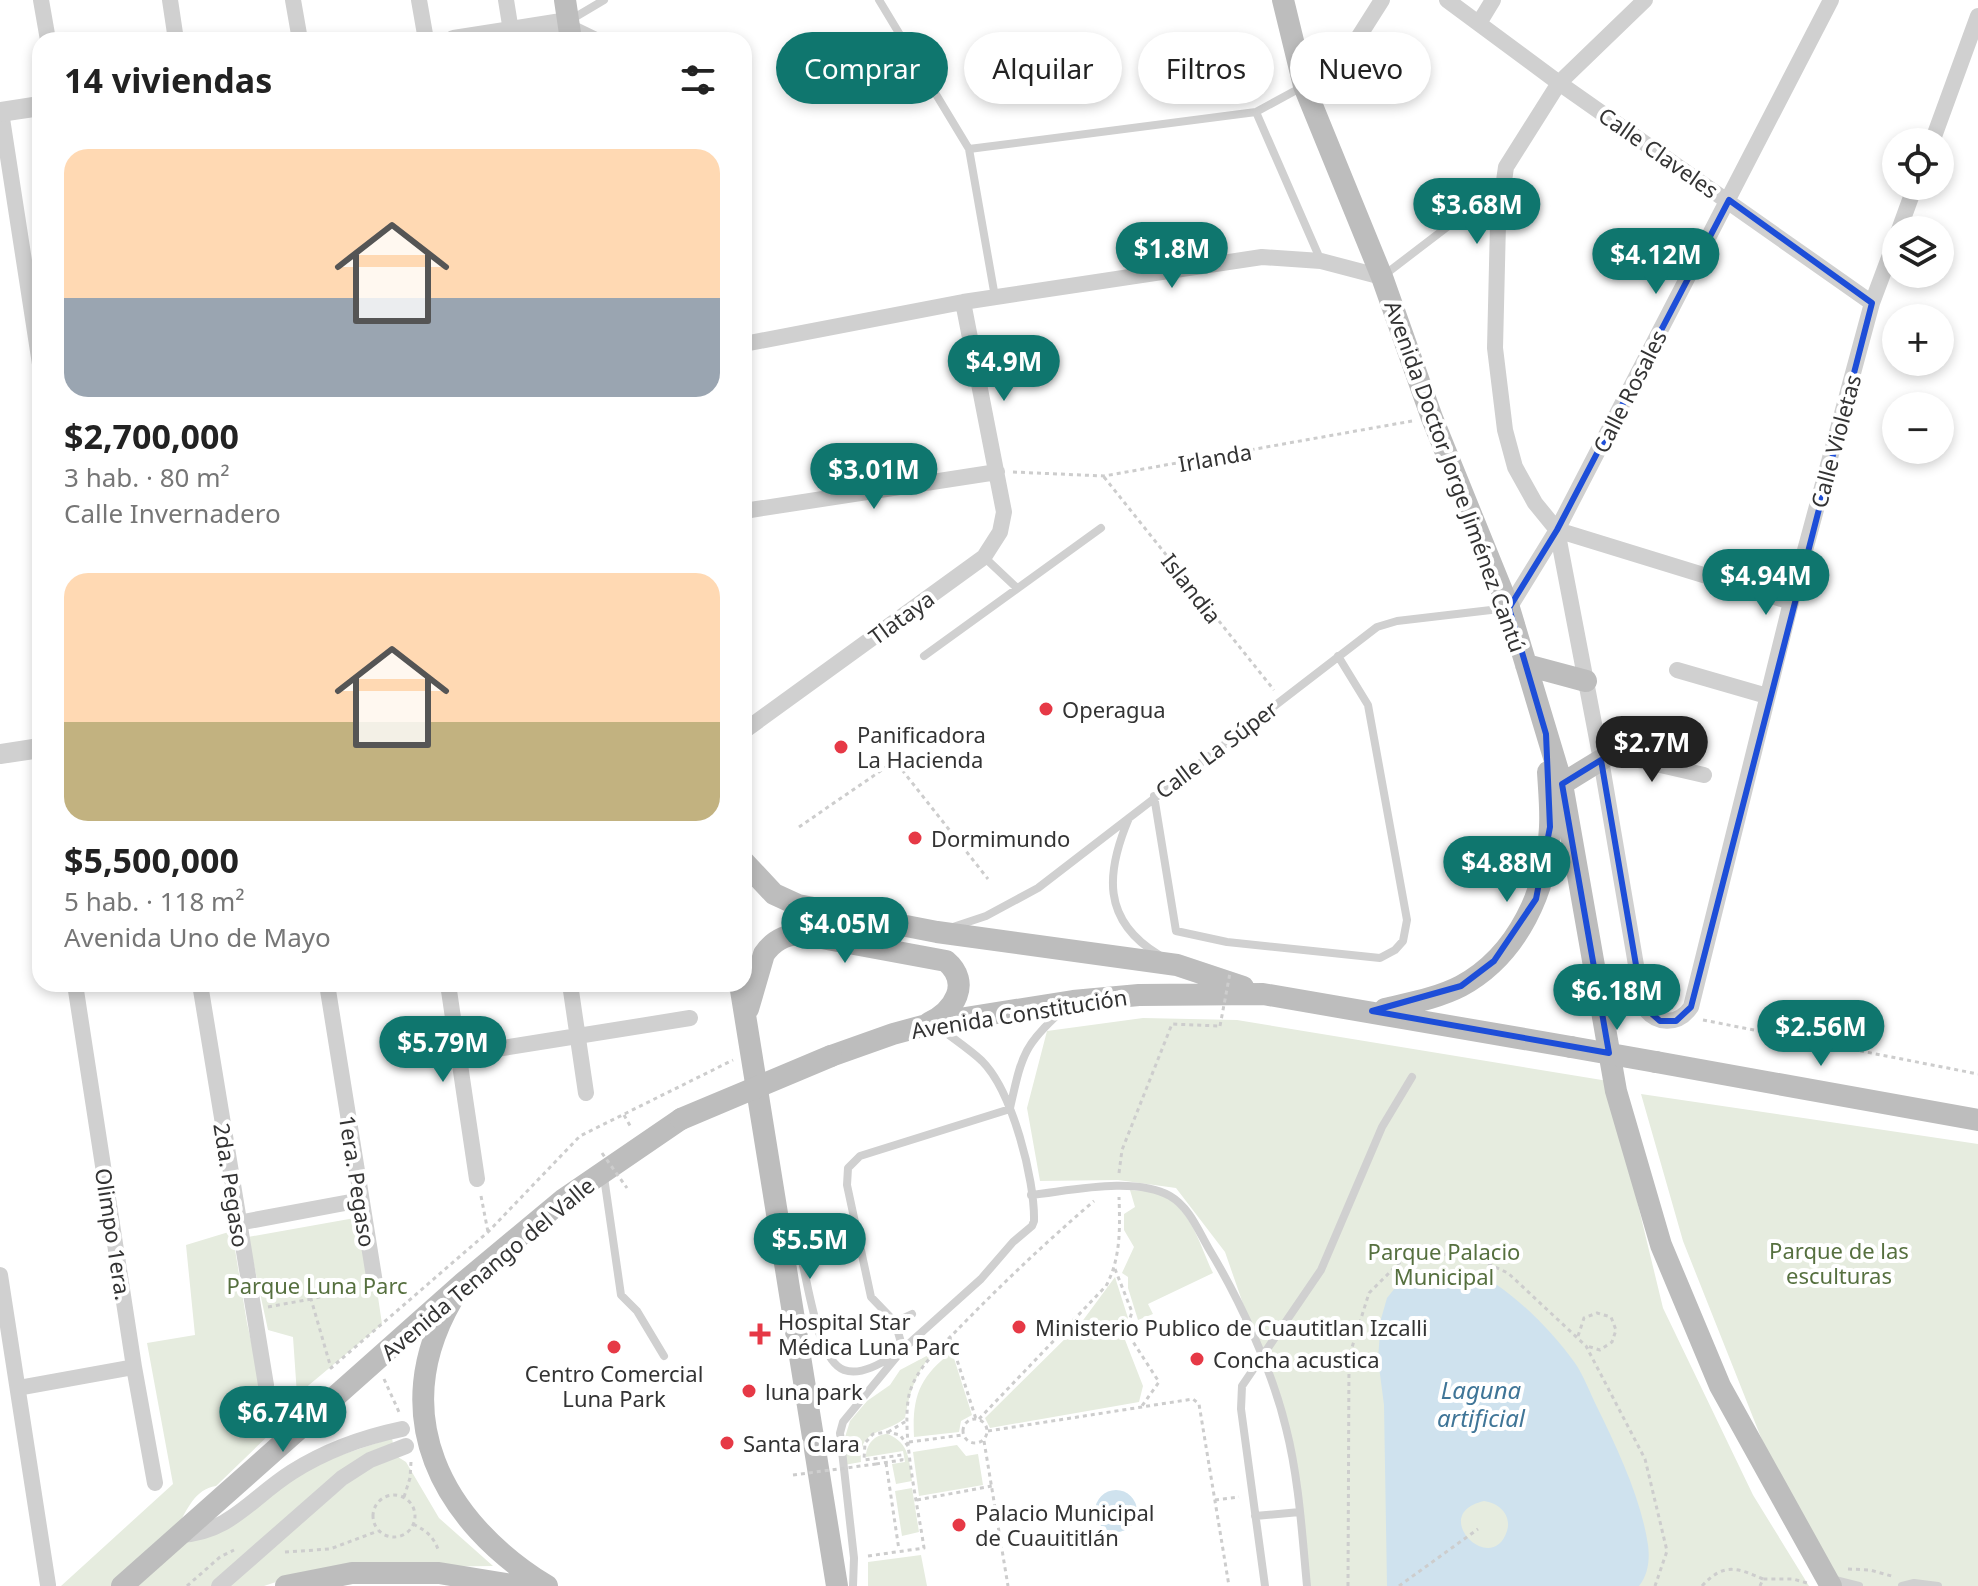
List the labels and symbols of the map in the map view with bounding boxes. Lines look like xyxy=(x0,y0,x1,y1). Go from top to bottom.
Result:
street label: Calle Claveles xyxy=(1593,100,1725,204)
pin: $3.68M xyxy=(1412,178,1542,246)
pin: $1.8M xyxy=(1116,222,1228,290)
pin: $4.12M xyxy=(1591,228,1721,296)
street label: Avenida Doctor Jorge Jiménez Cantú xyxy=(1378,296,1534,656)
street label: Calle Rosales xyxy=(1585,324,1673,458)
pin: $4.9M xyxy=(948,335,1060,403)
street label: Calle Violetas xyxy=(1803,371,1867,511)
street label: Irlanda xyxy=(1176,436,1254,478)
pin: $3.01M xyxy=(809,443,939,511)
street label: Islandia xyxy=(1155,547,1229,629)
pin: $4.94M xyxy=(1701,549,1831,617)
street label: Tlataya xyxy=(862,583,940,651)
street label: Calle La Súper xyxy=(1149,693,1283,805)
place label: Operagua xyxy=(1062,694,1166,724)
marker: Operagua xyxy=(1037,700,1055,718)
pin: $2.7M xyxy=(1596,716,1708,784)
place label: Panificadora La Hacienda xyxy=(857,719,986,774)
marker: Panificadora La Hacienda xyxy=(832,738,850,756)
place label: Dormimundo xyxy=(931,823,1070,853)
marker: Dormimundo xyxy=(906,829,924,847)
pin: $4.88M xyxy=(1442,836,1572,904)
pin: $4.05M xyxy=(780,897,910,965)
pin: $6.18M xyxy=(1552,964,1682,1032)
street label: Avenida Constitución xyxy=(909,981,1129,1045)
pin: $2.56M xyxy=(1756,1000,1886,1068)
pin: $5.79M xyxy=(378,1016,508,1084)
street label: 1era. Pegaso xyxy=(333,1113,383,1249)
street label: 2da. Pegaso xyxy=(207,1121,257,1249)
street label: Olimpo 1era. xyxy=(89,1166,139,1302)
street label: Avenida Tenango del Valle xyxy=(374,1170,600,1366)
pin: $5.5M xyxy=(754,1213,866,1281)
park label: Parque de las esculturas xyxy=(1769,1235,1909,1290)
park label: Parque Palacio Municipal xyxy=(1368,1236,1520,1291)
park label: Parque Luna Parc xyxy=(226,1270,408,1300)
place label: Hospital Star Médica Luna Parc xyxy=(778,1306,960,1361)
place label: Ministerio Publico de Cuautitlan Izcalli xyxy=(1035,1312,1428,1342)
marker: Ministerio Publico de Cuautitlan Izcalli xyxy=(1010,1318,1028,1336)
marker: Hospital Star Médica Luna Parc xyxy=(749,1323,771,1345)
marker: Centro Comercial Luna Park xyxy=(605,1338,623,1356)
place label: Concha acustica xyxy=(1213,1344,1380,1374)
marker: Concha acustica xyxy=(1188,1350,1206,1368)
place label: Centro Comercial Luna Park xyxy=(525,1358,703,1413)
water label: Laguna artificial xyxy=(1437,1373,1526,1434)
place label: luna park xyxy=(765,1376,863,1406)
marker: luna park xyxy=(740,1382,758,1400)
pin: $6.74M xyxy=(218,1386,348,1454)
place label: Santa Clara xyxy=(743,1428,860,1458)
marker: Santa Clara xyxy=(718,1434,736,1452)
place label: Palacio Municipal de Cuauititlán xyxy=(975,1497,1155,1552)
marker: Palacio Municipal de Cuauititlán xyxy=(950,1516,968,1534)

